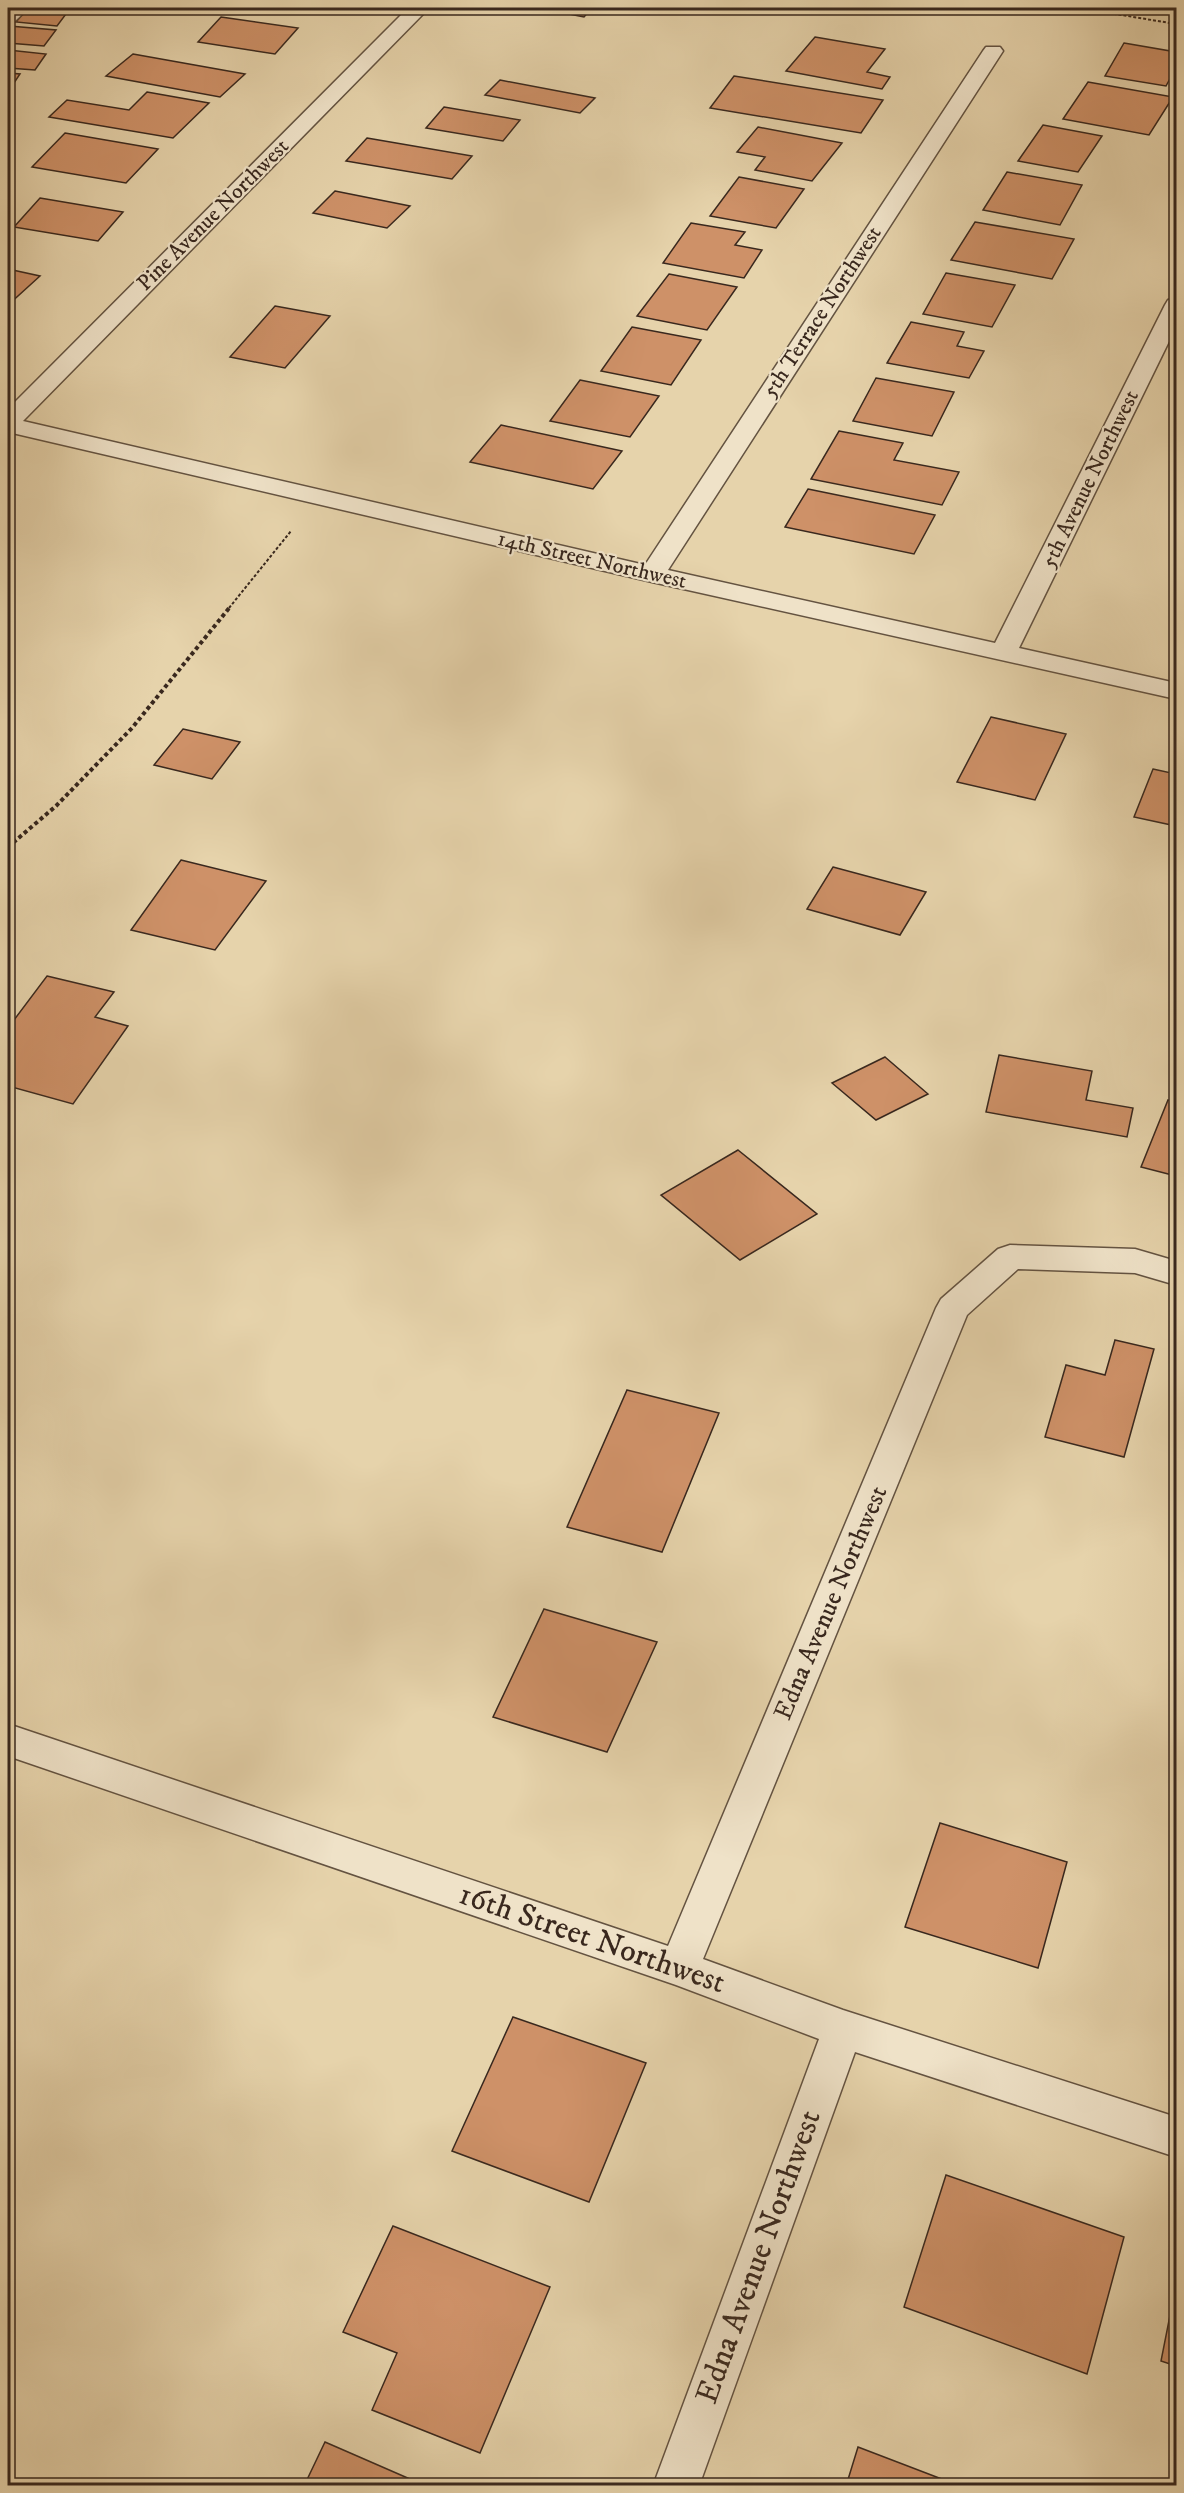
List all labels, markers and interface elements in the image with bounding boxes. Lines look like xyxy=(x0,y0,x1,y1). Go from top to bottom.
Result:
street label: Pine Avenue Northwest xyxy=(131,133,295,297)
street label: 5th Terrace Northwest xyxy=(756,221,888,403)
street label: 5th Avenue Northwest xyxy=(1035,386,1145,572)
street label: 14th Street Northwest xyxy=(495,525,689,595)
street label: Edna Avenue Northwest xyxy=(767,1481,895,1725)
street label: 16th Street Northwest xyxy=(454,1875,730,2003)
street label: Edna Avenue Northwest xyxy=(687,2105,831,2409)

